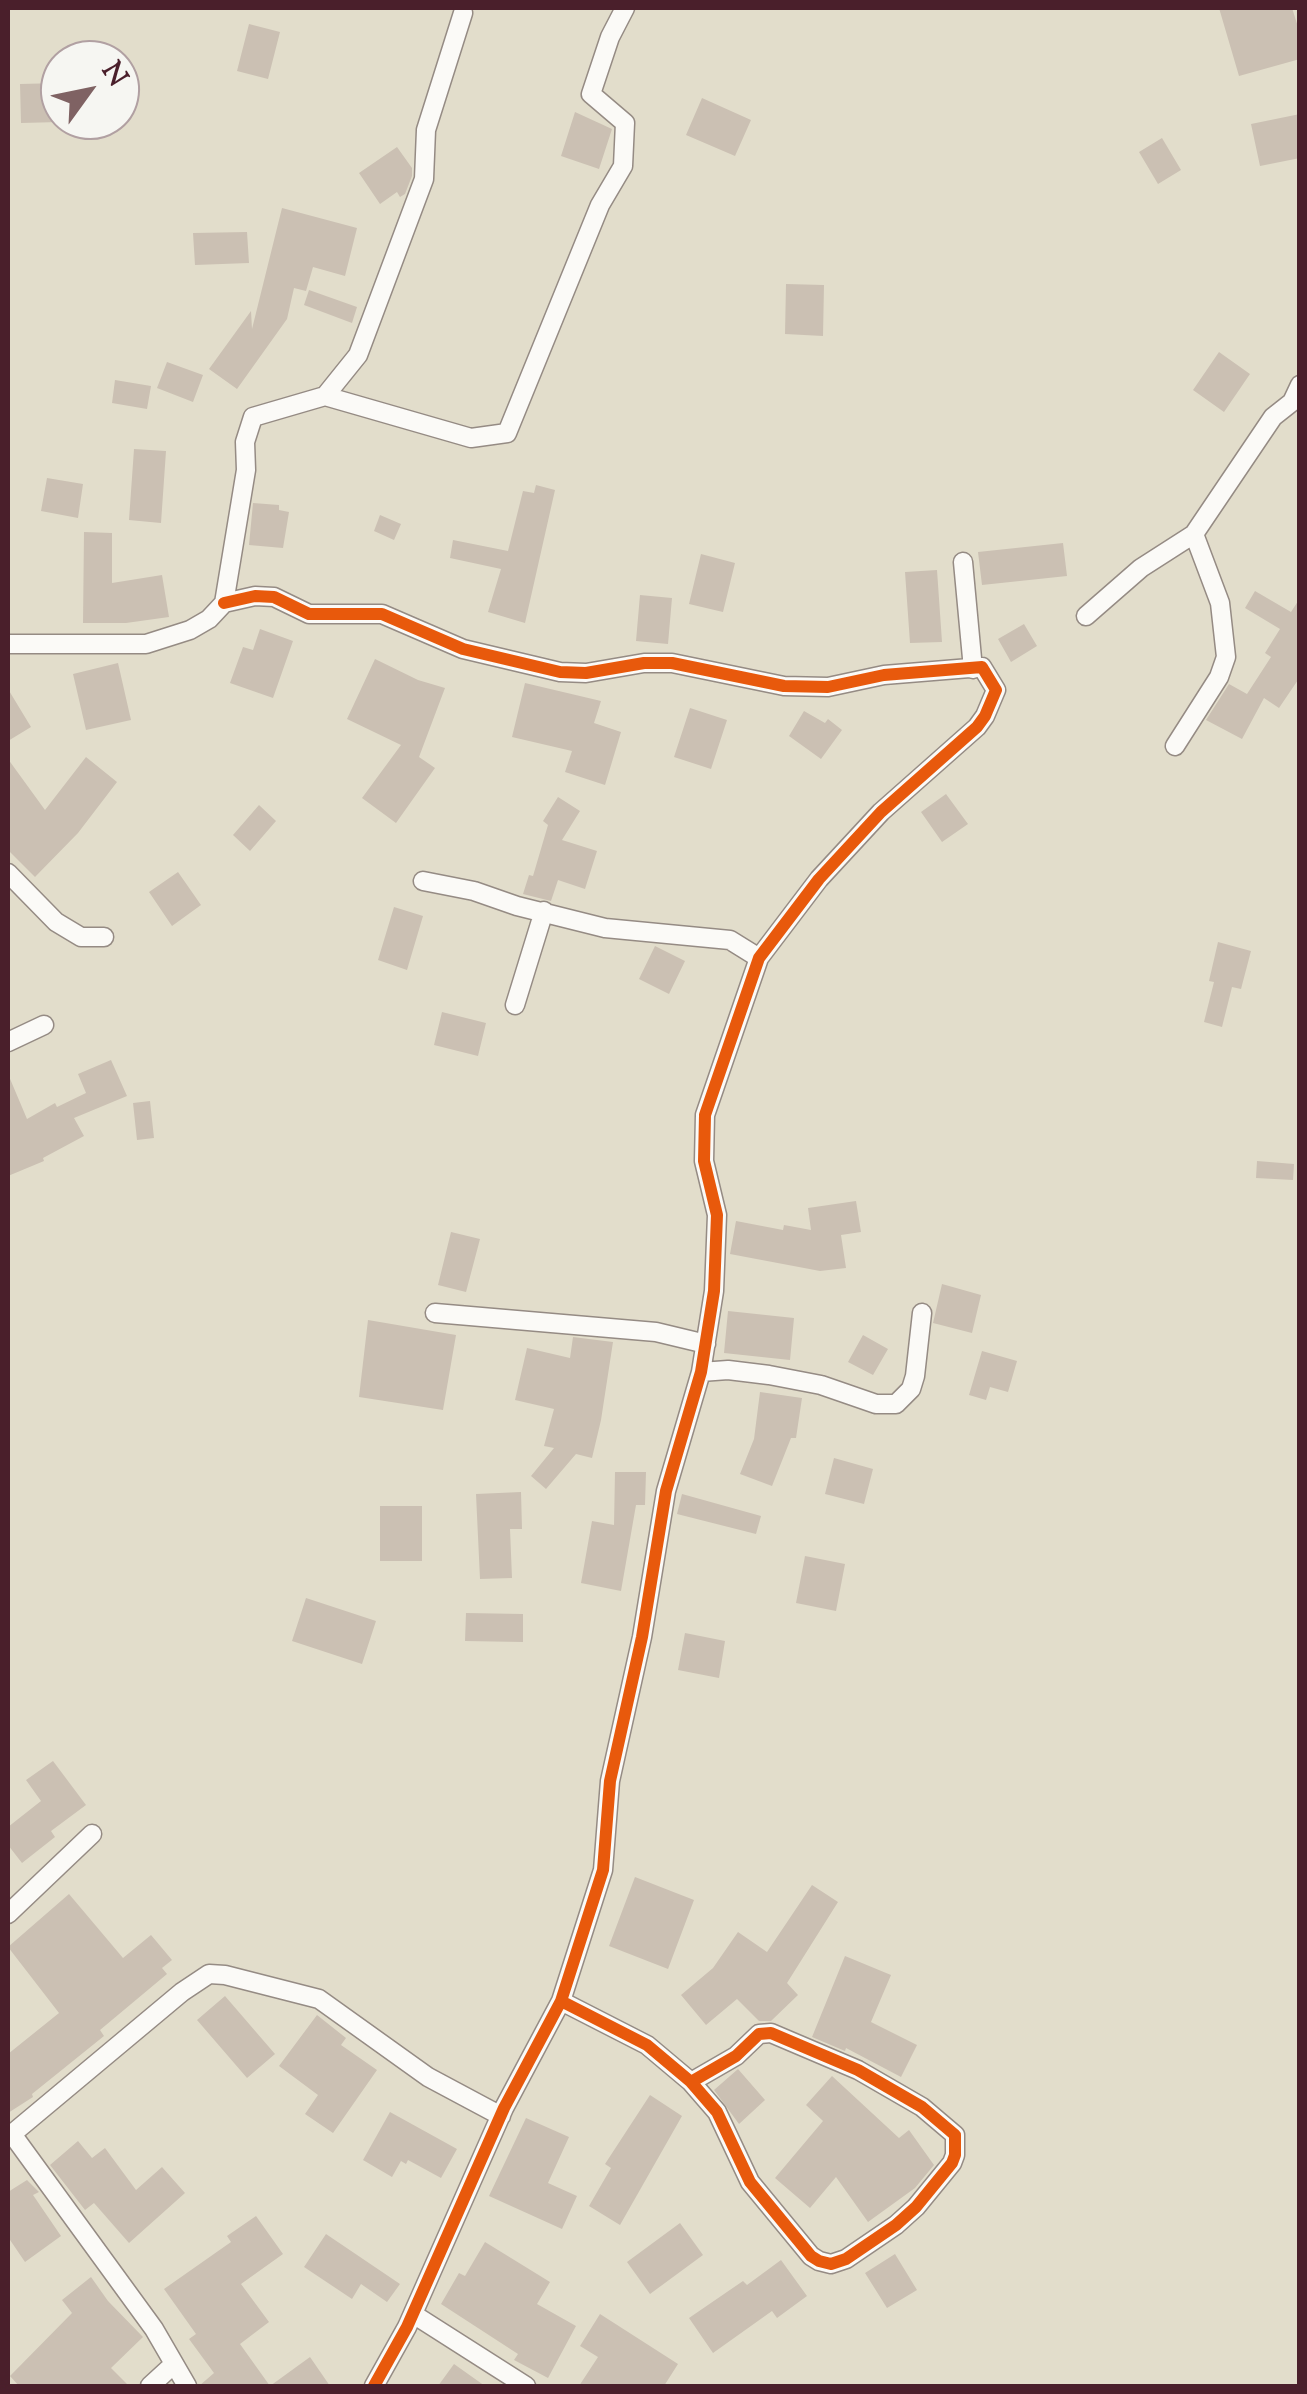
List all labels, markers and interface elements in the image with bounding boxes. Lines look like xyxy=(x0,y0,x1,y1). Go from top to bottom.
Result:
north arrow xyxy=(40,40,140,140)
text: N xyxy=(91,54,136,95)

